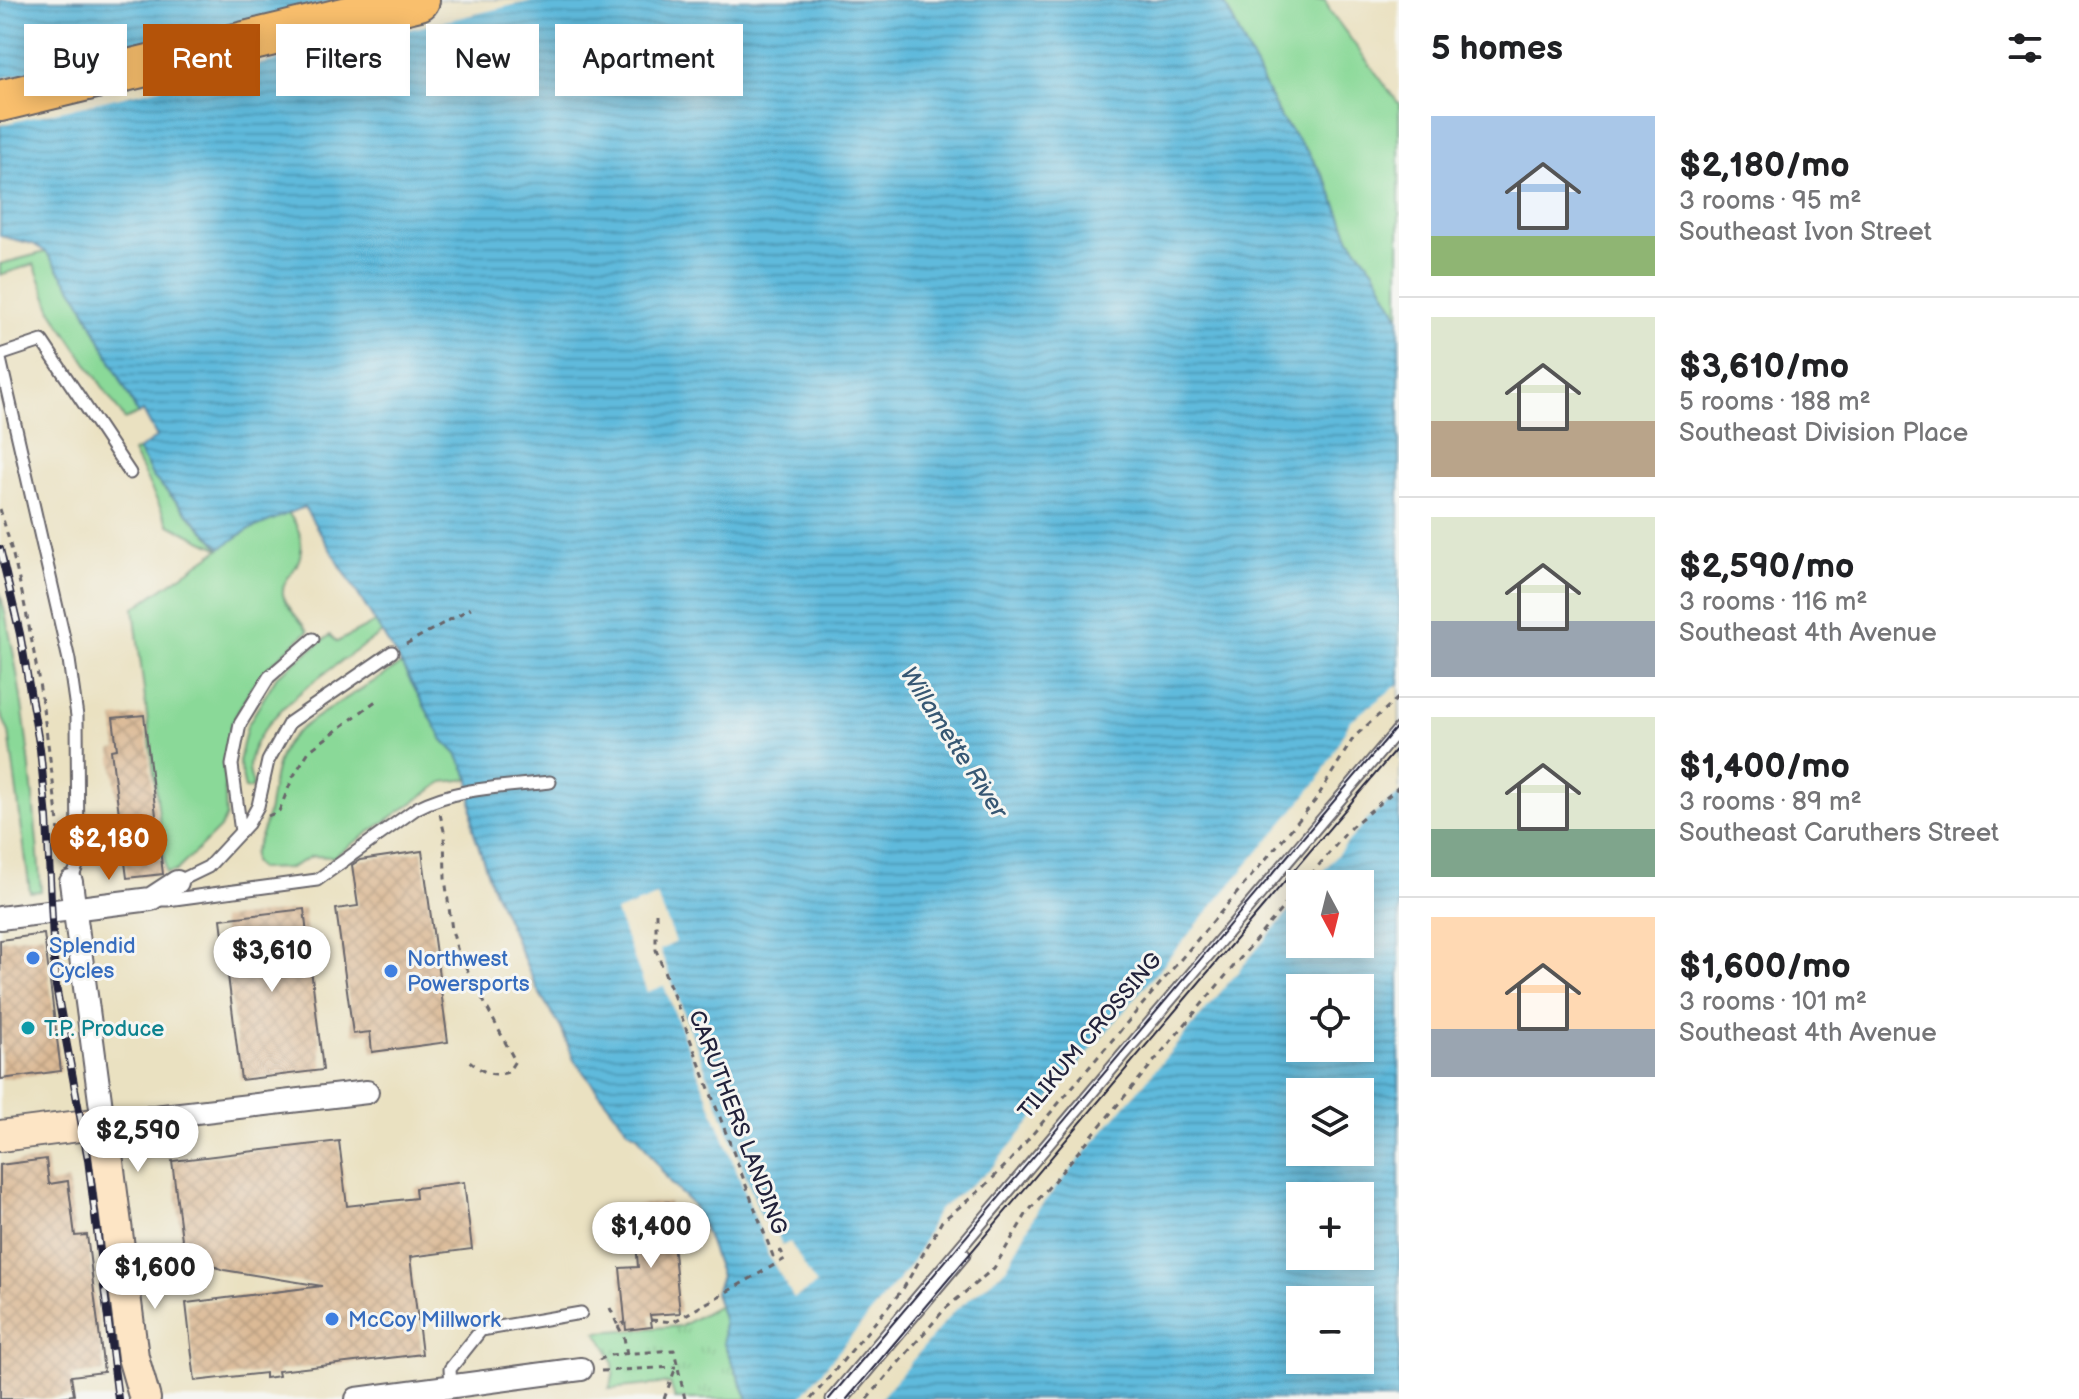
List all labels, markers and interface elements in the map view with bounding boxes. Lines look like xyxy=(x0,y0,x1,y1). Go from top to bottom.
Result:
chip: Buy xyxy=(24,24,127,96)
chip: Rent xyxy=(143,24,260,96)
chip: Filters xyxy=(276,24,410,96)
chip: New xyxy=(426,24,539,96)
chip: Apartment xyxy=(555,24,743,96)
icon: filters xyxy=(2003,26,2047,70)
text: 5 homes xyxy=(1431,28,1563,69)
text: $2,180/mo xyxy=(1679,145,1850,186)
icon: home xyxy=(1495,148,1591,244)
text: 3 rooms · 95 m² xyxy=(1679,186,1861,217)
text: Southeast Ivon Street xyxy=(1679,217,1932,248)
text: $3,610/mo xyxy=(1679,346,1849,387)
icon: home xyxy=(1495,349,1591,445)
text: 5 rooms · 188 m² xyxy=(1679,387,1871,418)
text: Southeast Division Place xyxy=(1679,418,1968,449)
text: $2,590/mo xyxy=(1679,546,1854,587)
icon: home xyxy=(1495,549,1591,645)
text: 3 rooms · 116 m² xyxy=(1679,587,1868,618)
text: Southeast 4th Avenue xyxy=(1679,618,1937,649)
water label: Willamette River xyxy=(894,661,1015,825)
text: $1,400/mo xyxy=(1679,746,1850,787)
icon: home xyxy=(1495,749,1591,845)
text: 3 rooms · 89 m² xyxy=(1679,787,1862,818)
pin: $2,180 xyxy=(44,814,174,882)
text: Southeast Caruthers Street xyxy=(1679,818,1999,849)
text: $2,180 xyxy=(68,824,150,855)
north arrow xyxy=(1286,870,1374,958)
map controls xyxy=(1286,870,1374,1374)
pin: $3,610 xyxy=(207,926,337,994)
place label: Splendid Cycles xyxy=(49,933,136,985)
text: $3,610 xyxy=(232,936,313,967)
place label: Northwest Powersports xyxy=(407,946,530,998)
text: $1,600/mo xyxy=(1679,946,1851,987)
street label: TILIKUM CROSSING xyxy=(1013,947,1168,1125)
marker: Splendid Cycles xyxy=(24,949,42,967)
icon: home xyxy=(1495,949,1591,1045)
marker: Northwest Powersports xyxy=(382,962,400,980)
button: locate xyxy=(1286,974,1374,1062)
text: 3 rooms · 101 m² xyxy=(1679,987,1867,1018)
street label: CARUTHERS LANDING xyxy=(682,1007,793,1239)
place label: T.P. Produce xyxy=(44,1016,164,1043)
text: Southeast 4th Avenue xyxy=(1679,1018,1937,1049)
marker: T.P. Produce xyxy=(19,1019,37,1037)
button: layers xyxy=(1286,1078,1374,1166)
pin: $2,590 xyxy=(73,1106,203,1174)
text: $2,590 xyxy=(96,1116,180,1147)
button: + xyxy=(1286,1182,1374,1270)
pin: $1,400 xyxy=(586,1202,716,1270)
text: $1,400 xyxy=(610,1212,692,1243)
pin: $1,600 xyxy=(90,1243,220,1311)
text: $1,600 xyxy=(114,1253,196,1284)
button: − xyxy=(1286,1286,1374,1374)
place label: McCoy Millwork xyxy=(348,1307,501,1334)
marker: McCoy Millwork xyxy=(323,1310,341,1328)

